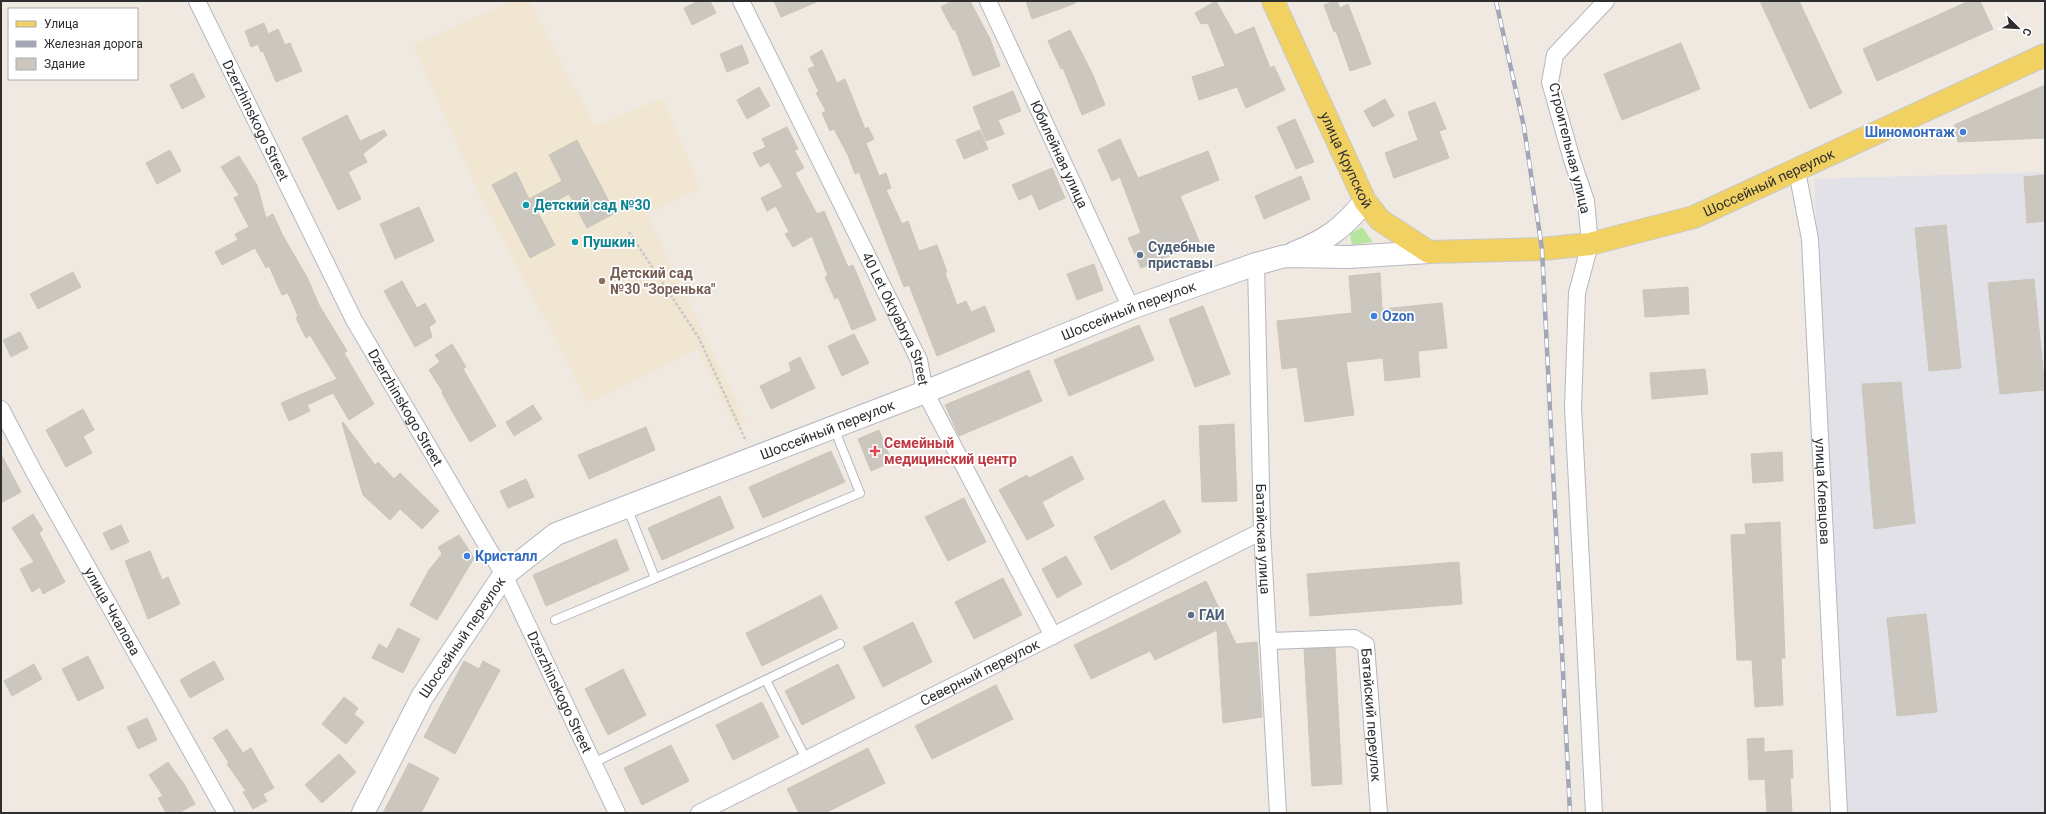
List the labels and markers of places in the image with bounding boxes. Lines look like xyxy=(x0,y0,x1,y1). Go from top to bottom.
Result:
place label: Шиномонтаж xyxy=(1865,124,1955,140)
marker: Шиномонтаж xyxy=(1958,127,1968,137)
place label: Детский сад №30 xyxy=(534,197,650,213)
marker: Детский сад №30 xyxy=(521,200,531,210)
place label: Пушкин xyxy=(583,234,635,250)
marker: Пушкин xyxy=(570,237,580,247)
place label: Судебные приставы xyxy=(1148,239,1216,271)
marker: Судебные приставы xyxy=(1135,250,1145,260)
place label: Детский сад №30 "Зоренька" xyxy=(610,265,716,297)
marker: Детский сад №30 "Зоренька" xyxy=(597,276,607,286)
place label: Ozon xyxy=(1382,308,1415,324)
marker: Ozon xyxy=(1369,311,1379,321)
place label: Семейный медицинский центр xyxy=(884,435,1017,467)
marker: Семейный медицинский центр xyxy=(869,445,881,457)
place label: Кристалл xyxy=(475,548,538,564)
marker: Кристалл xyxy=(462,551,472,561)
place label: ГАИ xyxy=(1199,607,1225,623)
marker: ГАИ xyxy=(1186,610,1196,620)

